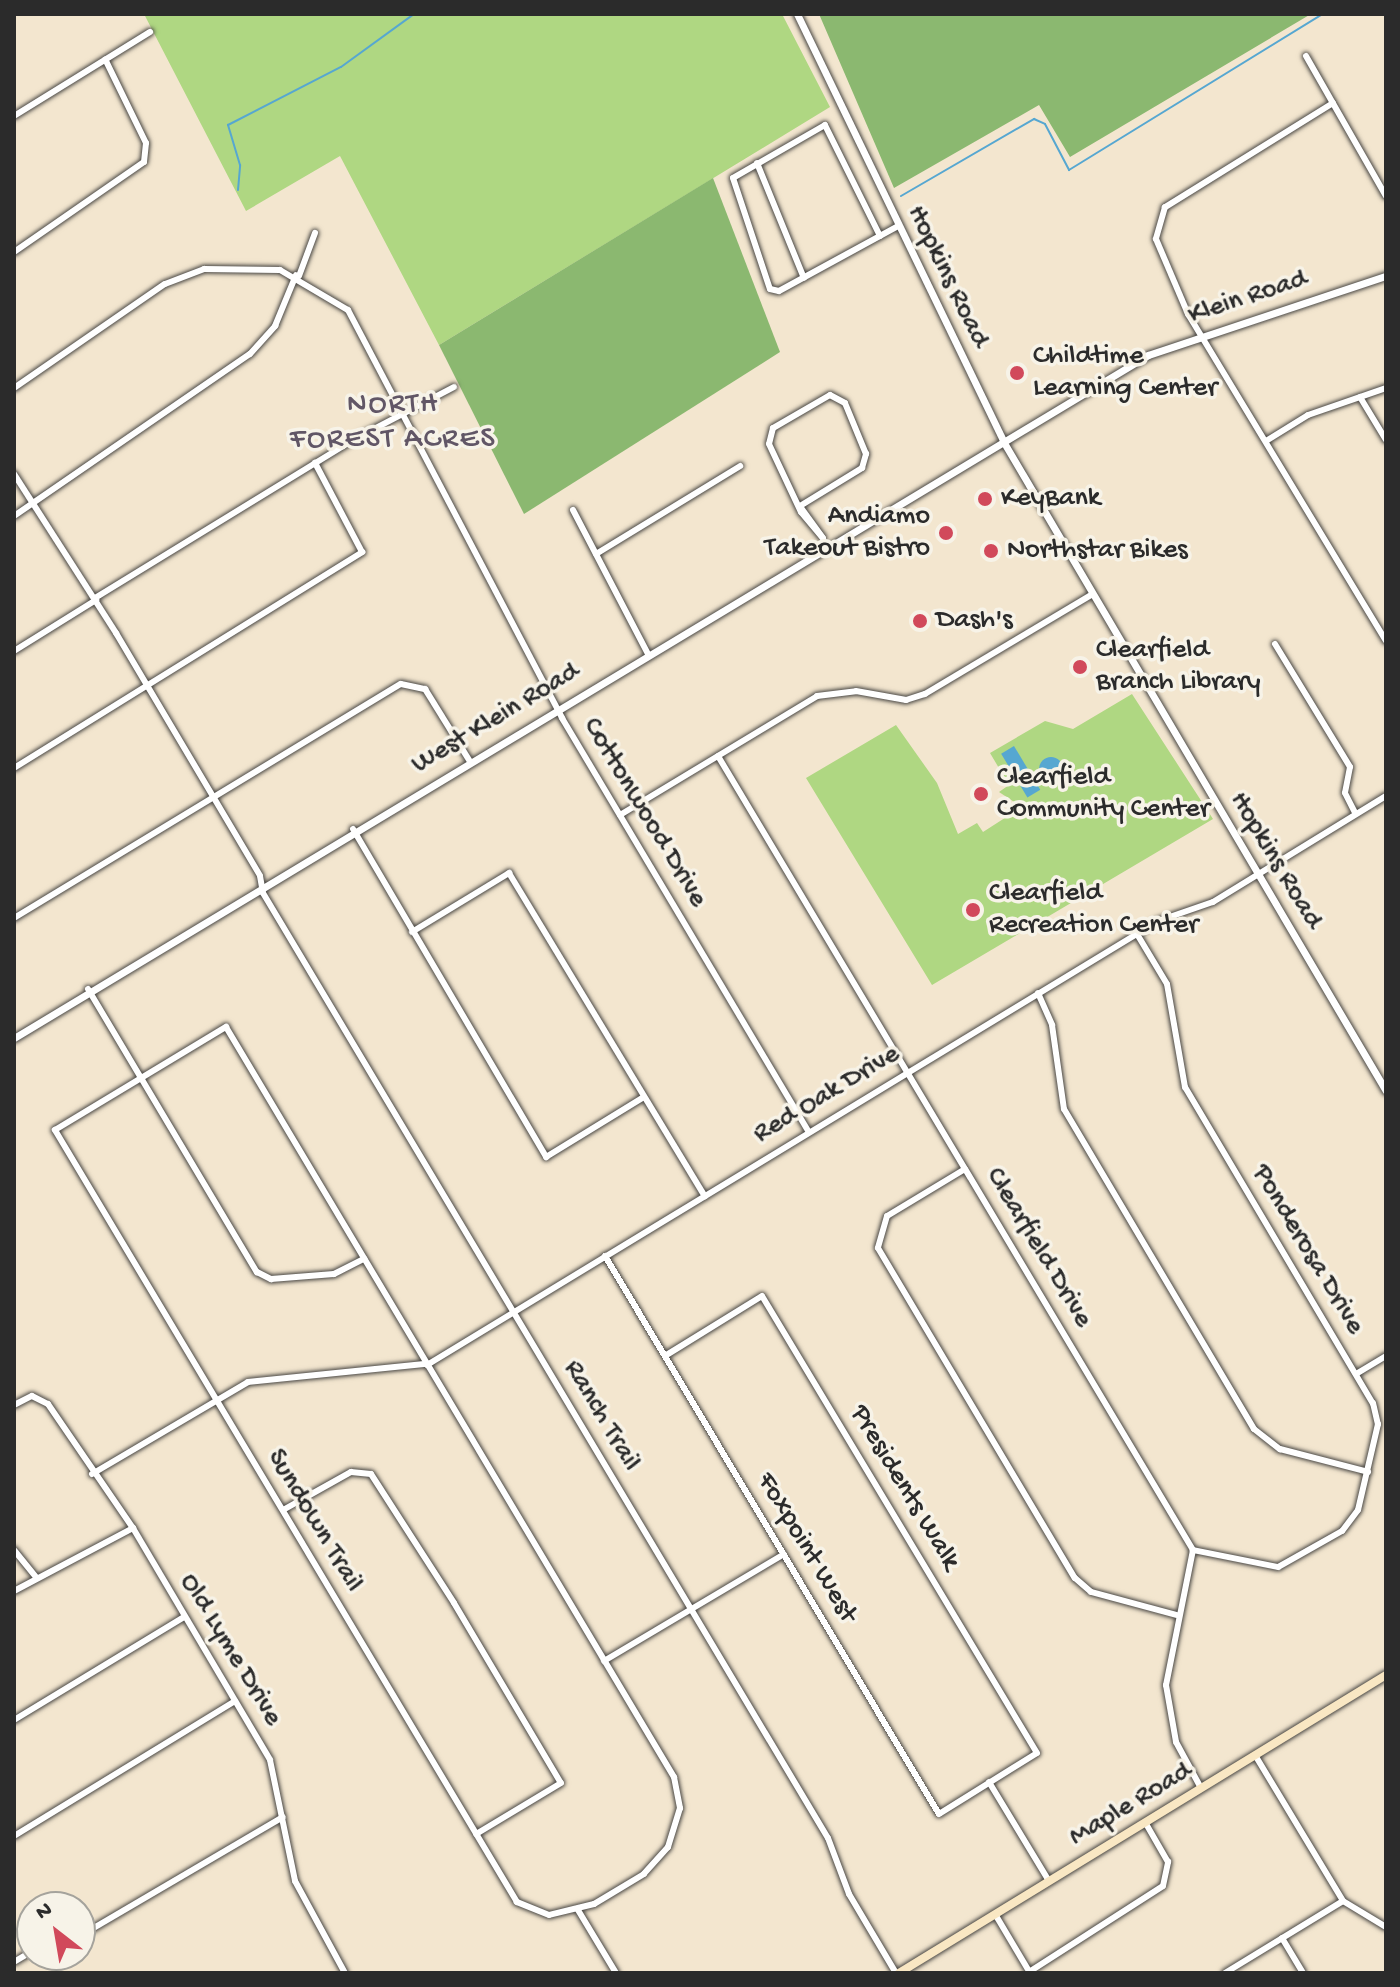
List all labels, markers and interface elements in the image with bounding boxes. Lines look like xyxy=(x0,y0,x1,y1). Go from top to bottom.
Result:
street label: Hopkins Road xyxy=(898,200,996,354)
street label: Klein Road xyxy=(1184,263,1312,333)
place label: Childtime Learning Center xyxy=(1033,340,1217,406)
marker: Childtime Learning Center xyxy=(1008,364,1026,382)
district label: NORTH FOREST ACRES xyxy=(290,388,496,458)
place label: KeyBank xyxy=(1001,482,1100,516)
marker: KeyBank xyxy=(976,490,994,508)
place label: Andiamo Takeout Bistro xyxy=(764,500,930,566)
marker: Andiamo Takeout Bistro xyxy=(937,524,955,542)
place label: Northstar Bikes xyxy=(1007,534,1188,568)
marker: Northstar Bikes xyxy=(982,542,1000,560)
place label: Dash's xyxy=(936,604,1013,638)
marker: Dash's xyxy=(911,612,929,630)
place label: Clearfield Branch Library xyxy=(1096,634,1261,700)
street label: West Klein Road xyxy=(406,656,586,782)
marker: Clearfield Branch Library xyxy=(1071,658,1089,676)
street label: Cottonwood Drive xyxy=(574,712,714,914)
place label: Clearfield Community Center xyxy=(997,761,1210,827)
marker: Clearfield Community Center xyxy=(972,785,990,803)
street label: Hopkins Road xyxy=(1221,786,1329,936)
place label: Clearfield Recreation Center xyxy=(989,877,1198,943)
marker: Clearfield Recreation Center xyxy=(964,901,982,919)
street label: Red Oak Drive xyxy=(748,1038,906,1152)
street label: Ponderosa Drive xyxy=(1243,1159,1371,1341)
street label: Clearfield Drive xyxy=(977,1162,1099,1334)
street label: Ranch Trail xyxy=(555,1355,647,1477)
street label: Presidents Walk xyxy=(842,1399,966,1577)
street label: Sundown Trail xyxy=(258,1444,370,1598)
street label: Foxpoint West xyxy=(748,1467,864,1629)
street label: Old Lyme Drive xyxy=(171,1568,289,1732)
street label: Maple Road xyxy=(1064,1755,1198,1855)
north arrow xyxy=(16,1891,96,1971)
text: N xyxy=(32,1897,58,1927)

